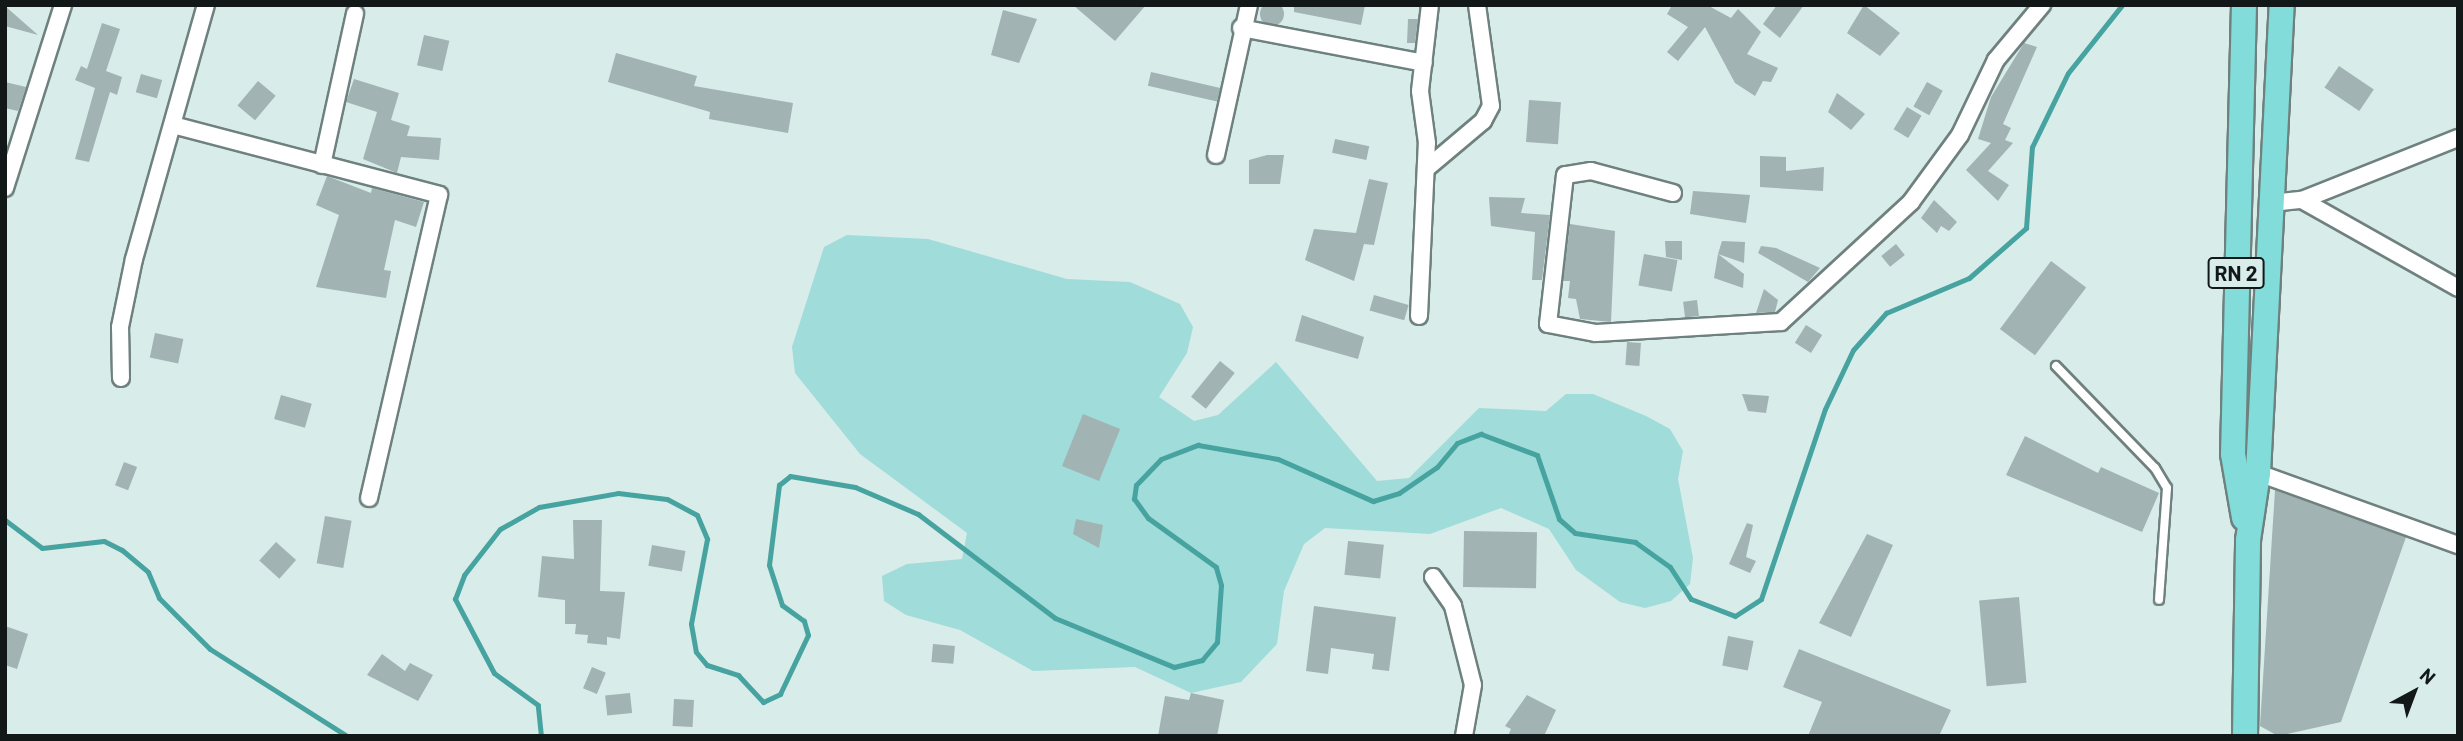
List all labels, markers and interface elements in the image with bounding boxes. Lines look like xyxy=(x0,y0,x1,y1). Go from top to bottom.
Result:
road number: RN 2 xyxy=(2206,256,2266,290)
north arrow xyxy=(2379,657,2449,727)
text: N xyxy=(2416,663,2440,689)

